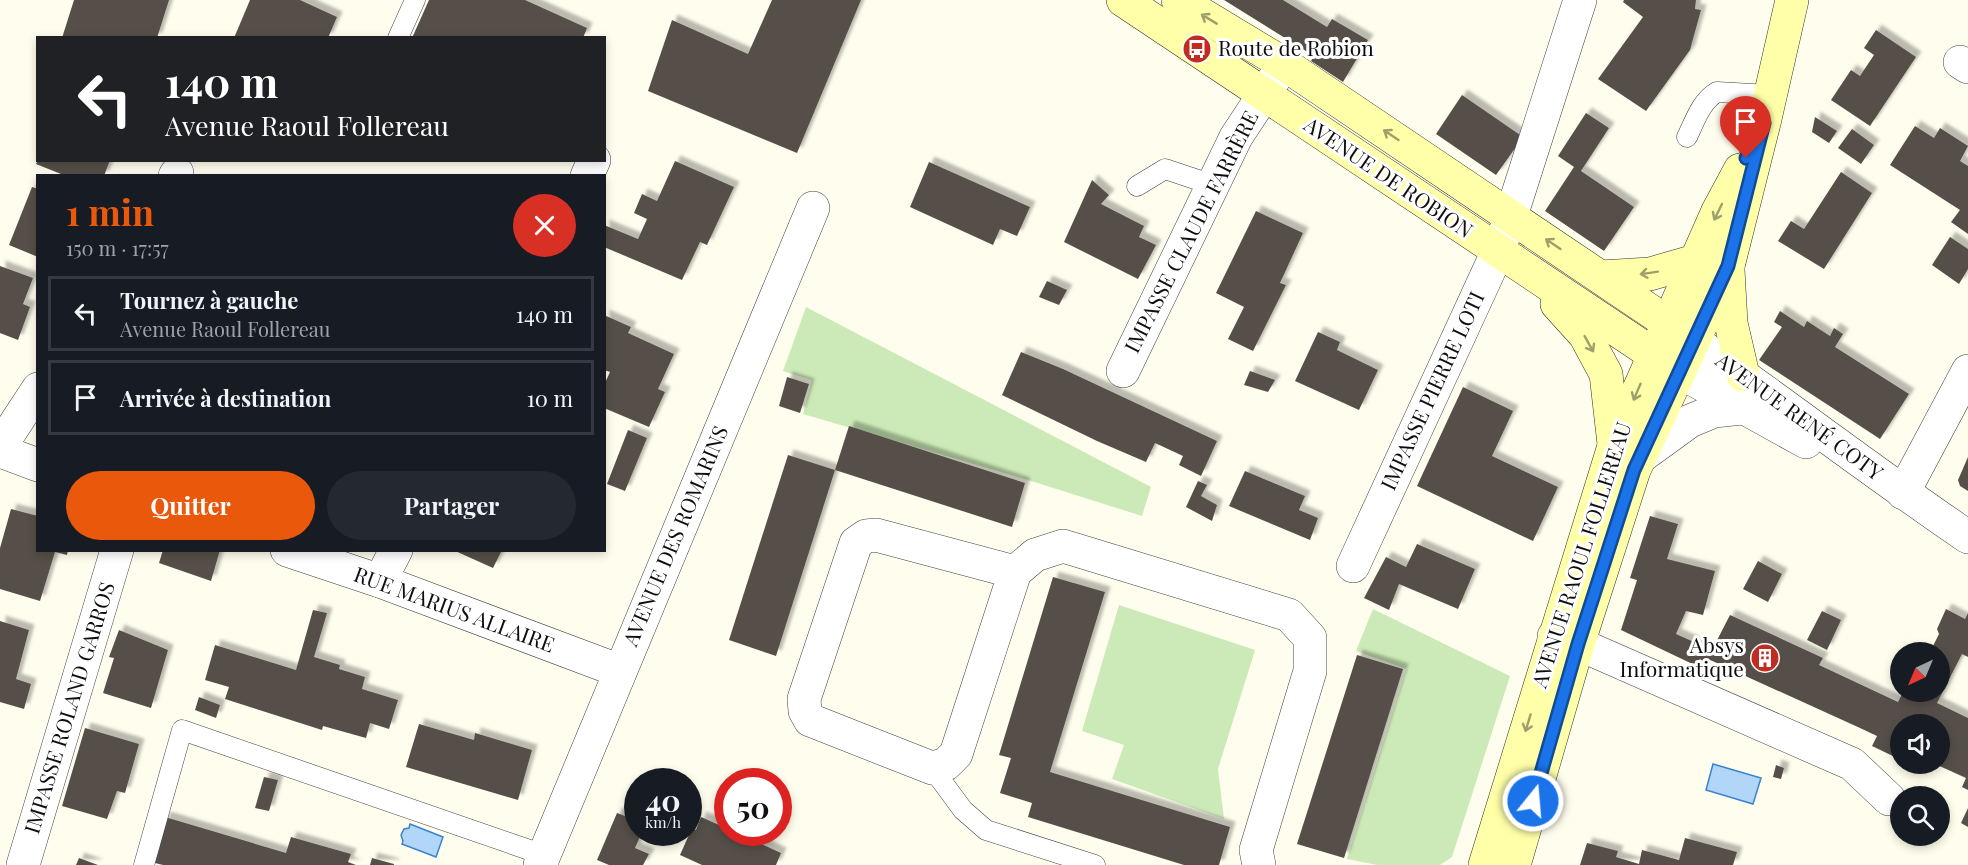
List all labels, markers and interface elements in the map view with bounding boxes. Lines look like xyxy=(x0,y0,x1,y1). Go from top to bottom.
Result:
one-way arrow xyxy=(1201,12,1218,24)
bus stop icon: Route de Robion xyxy=(1181,33,1213,65)
place label: Route de Robion xyxy=(1218,33,1374,61)
text: 140 m xyxy=(165,53,278,109)
icon: left xyxy=(66,60,144,138)
pin xyxy=(1720,96,1771,158)
street label: IMPASSE CLAUDE FARRÈRE xyxy=(1117,105,1264,357)
icon: arrive xyxy=(1729,105,1762,138)
text: Avenue Raoul Follereau xyxy=(165,107,449,143)
street label: AVENUE DE ROBION xyxy=(1299,109,1479,243)
one-way arrow xyxy=(1383,129,1400,141)
text: 1 min xyxy=(66,187,154,235)
button: close xyxy=(513,194,576,257)
one-way arrow xyxy=(1711,203,1723,221)
text: 150 m · 17:57 xyxy=(66,234,169,261)
one-way arrow xyxy=(1544,238,1561,251)
one-way arrow xyxy=(1639,268,1659,279)
text: Tournez à gauche xyxy=(120,285,298,315)
street label: IMPASSE PIERRE LOTI xyxy=(1373,286,1490,494)
icon: left xyxy=(69,297,102,330)
text: 140 m xyxy=(516,299,573,329)
text: Avenue Raoul Follereau xyxy=(120,315,330,342)
one-way arrow xyxy=(1584,334,1595,352)
street label: AVENUE RENÉ COTY xyxy=(1710,345,1890,486)
icon: arrive xyxy=(69,381,102,414)
one-way arrow xyxy=(1631,382,1643,400)
text: Arrivée à destination xyxy=(120,383,331,413)
text: 10 m xyxy=(527,383,573,413)
street label: AVENUE RAOUL FOLLEREAU xyxy=(1524,418,1636,692)
street label: AVENUE DES ROMARINS xyxy=(615,421,733,651)
button: Quitter xyxy=(66,471,315,540)
button: Partager xyxy=(327,471,576,540)
street label: RUE MARIUS ALLAIRE xyxy=(350,559,559,657)
street label: IMPASSE ROLAND GARROS xyxy=(16,578,120,837)
place label: Absys Informatique xyxy=(1620,630,1744,682)
building icon: Absys Informatique xyxy=(1749,642,1781,674)
north arrow xyxy=(1890,642,1950,702)
map controls xyxy=(1890,642,1950,846)
one-way arrow xyxy=(1522,713,1533,732)
button: sound xyxy=(1890,714,1950,774)
speed limit sign: 50 xyxy=(714,768,792,846)
position arrow xyxy=(1501,769,1565,833)
text: 40 xyxy=(645,780,681,820)
button: search xyxy=(1890,786,1950,846)
text: km/h xyxy=(645,812,681,832)

